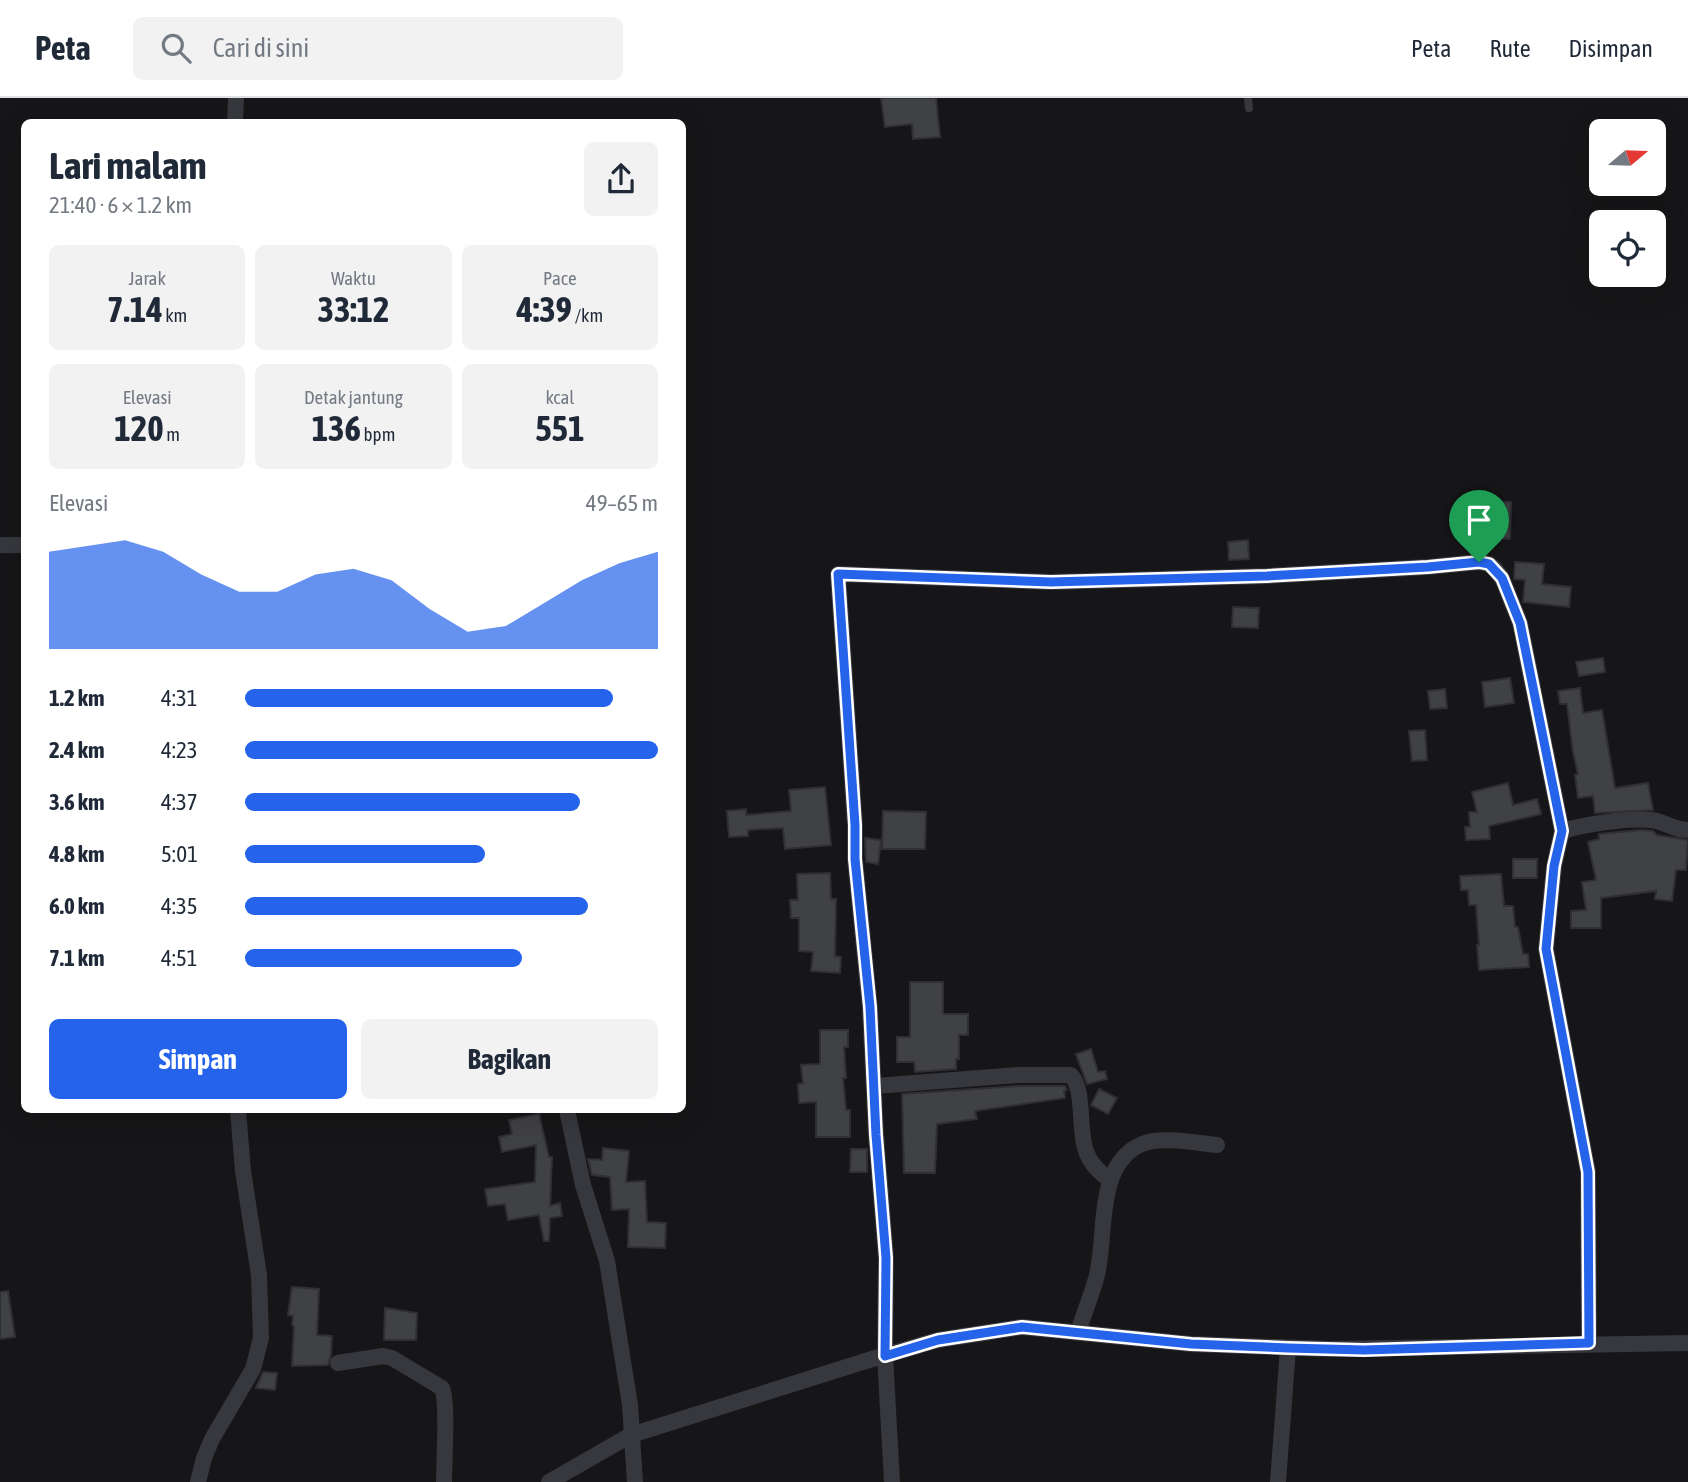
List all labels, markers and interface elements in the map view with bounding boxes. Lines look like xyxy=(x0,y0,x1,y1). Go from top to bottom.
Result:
search box xyxy=(133,17,623,80)
text: Peta xyxy=(35,29,91,67)
icon: search xyxy=(157,29,195,67)
text: Cari di sini xyxy=(213,33,309,63)
text: Peta xyxy=(1411,35,1451,62)
text: Rute xyxy=(1489,35,1531,62)
text: Disimpan xyxy=(1569,35,1653,62)
north arrow xyxy=(1589,119,1666,196)
map controls xyxy=(1589,119,1666,287)
button: share xyxy=(584,142,658,216)
text: Lari malam xyxy=(49,144,207,187)
text: 21:40 · 6 × 1.2 km xyxy=(49,192,192,218)
button: locate xyxy=(1589,210,1666,287)
text: Jarak xyxy=(128,267,166,289)
text: Waktu xyxy=(331,267,376,289)
text: Pace xyxy=(543,267,577,289)
text: 7.14 xyxy=(107,289,163,329)
text: 33:12 xyxy=(317,289,390,329)
text: 4:39 xyxy=(516,289,572,329)
text: km xyxy=(163,304,187,326)
text: /km xyxy=(572,304,603,326)
text: Elevasi xyxy=(123,386,172,408)
text: Detak jantung xyxy=(304,386,403,408)
text: kcal xyxy=(545,386,574,408)
text: 120 xyxy=(114,408,164,448)
text: 136 xyxy=(312,408,361,448)
text: 551 xyxy=(535,408,585,448)
text: m xyxy=(164,423,180,445)
text: bpm xyxy=(361,423,395,445)
text: Elevasi xyxy=(49,490,108,516)
text: 49–65 m xyxy=(586,490,658,516)
pin xyxy=(1449,490,1509,562)
icon: arrive xyxy=(1460,501,1498,539)
text: 1.2 km xyxy=(49,685,105,711)
text: 4:31 xyxy=(161,685,198,711)
text: 2.4 km xyxy=(49,737,105,763)
text: 4:23 xyxy=(161,737,198,763)
text: 3.6 km xyxy=(49,789,105,815)
text: 4:37 xyxy=(161,789,198,815)
text: 4.8 km xyxy=(49,841,105,867)
text: 5:01 xyxy=(161,841,198,867)
text: 6.0 km xyxy=(49,893,105,919)
text: 4:35 xyxy=(161,893,198,919)
text: 7.1 km xyxy=(49,945,105,971)
text: 4:51 xyxy=(161,945,198,971)
button: Simpan xyxy=(49,1019,347,1099)
button: Bagikan xyxy=(361,1019,658,1099)

